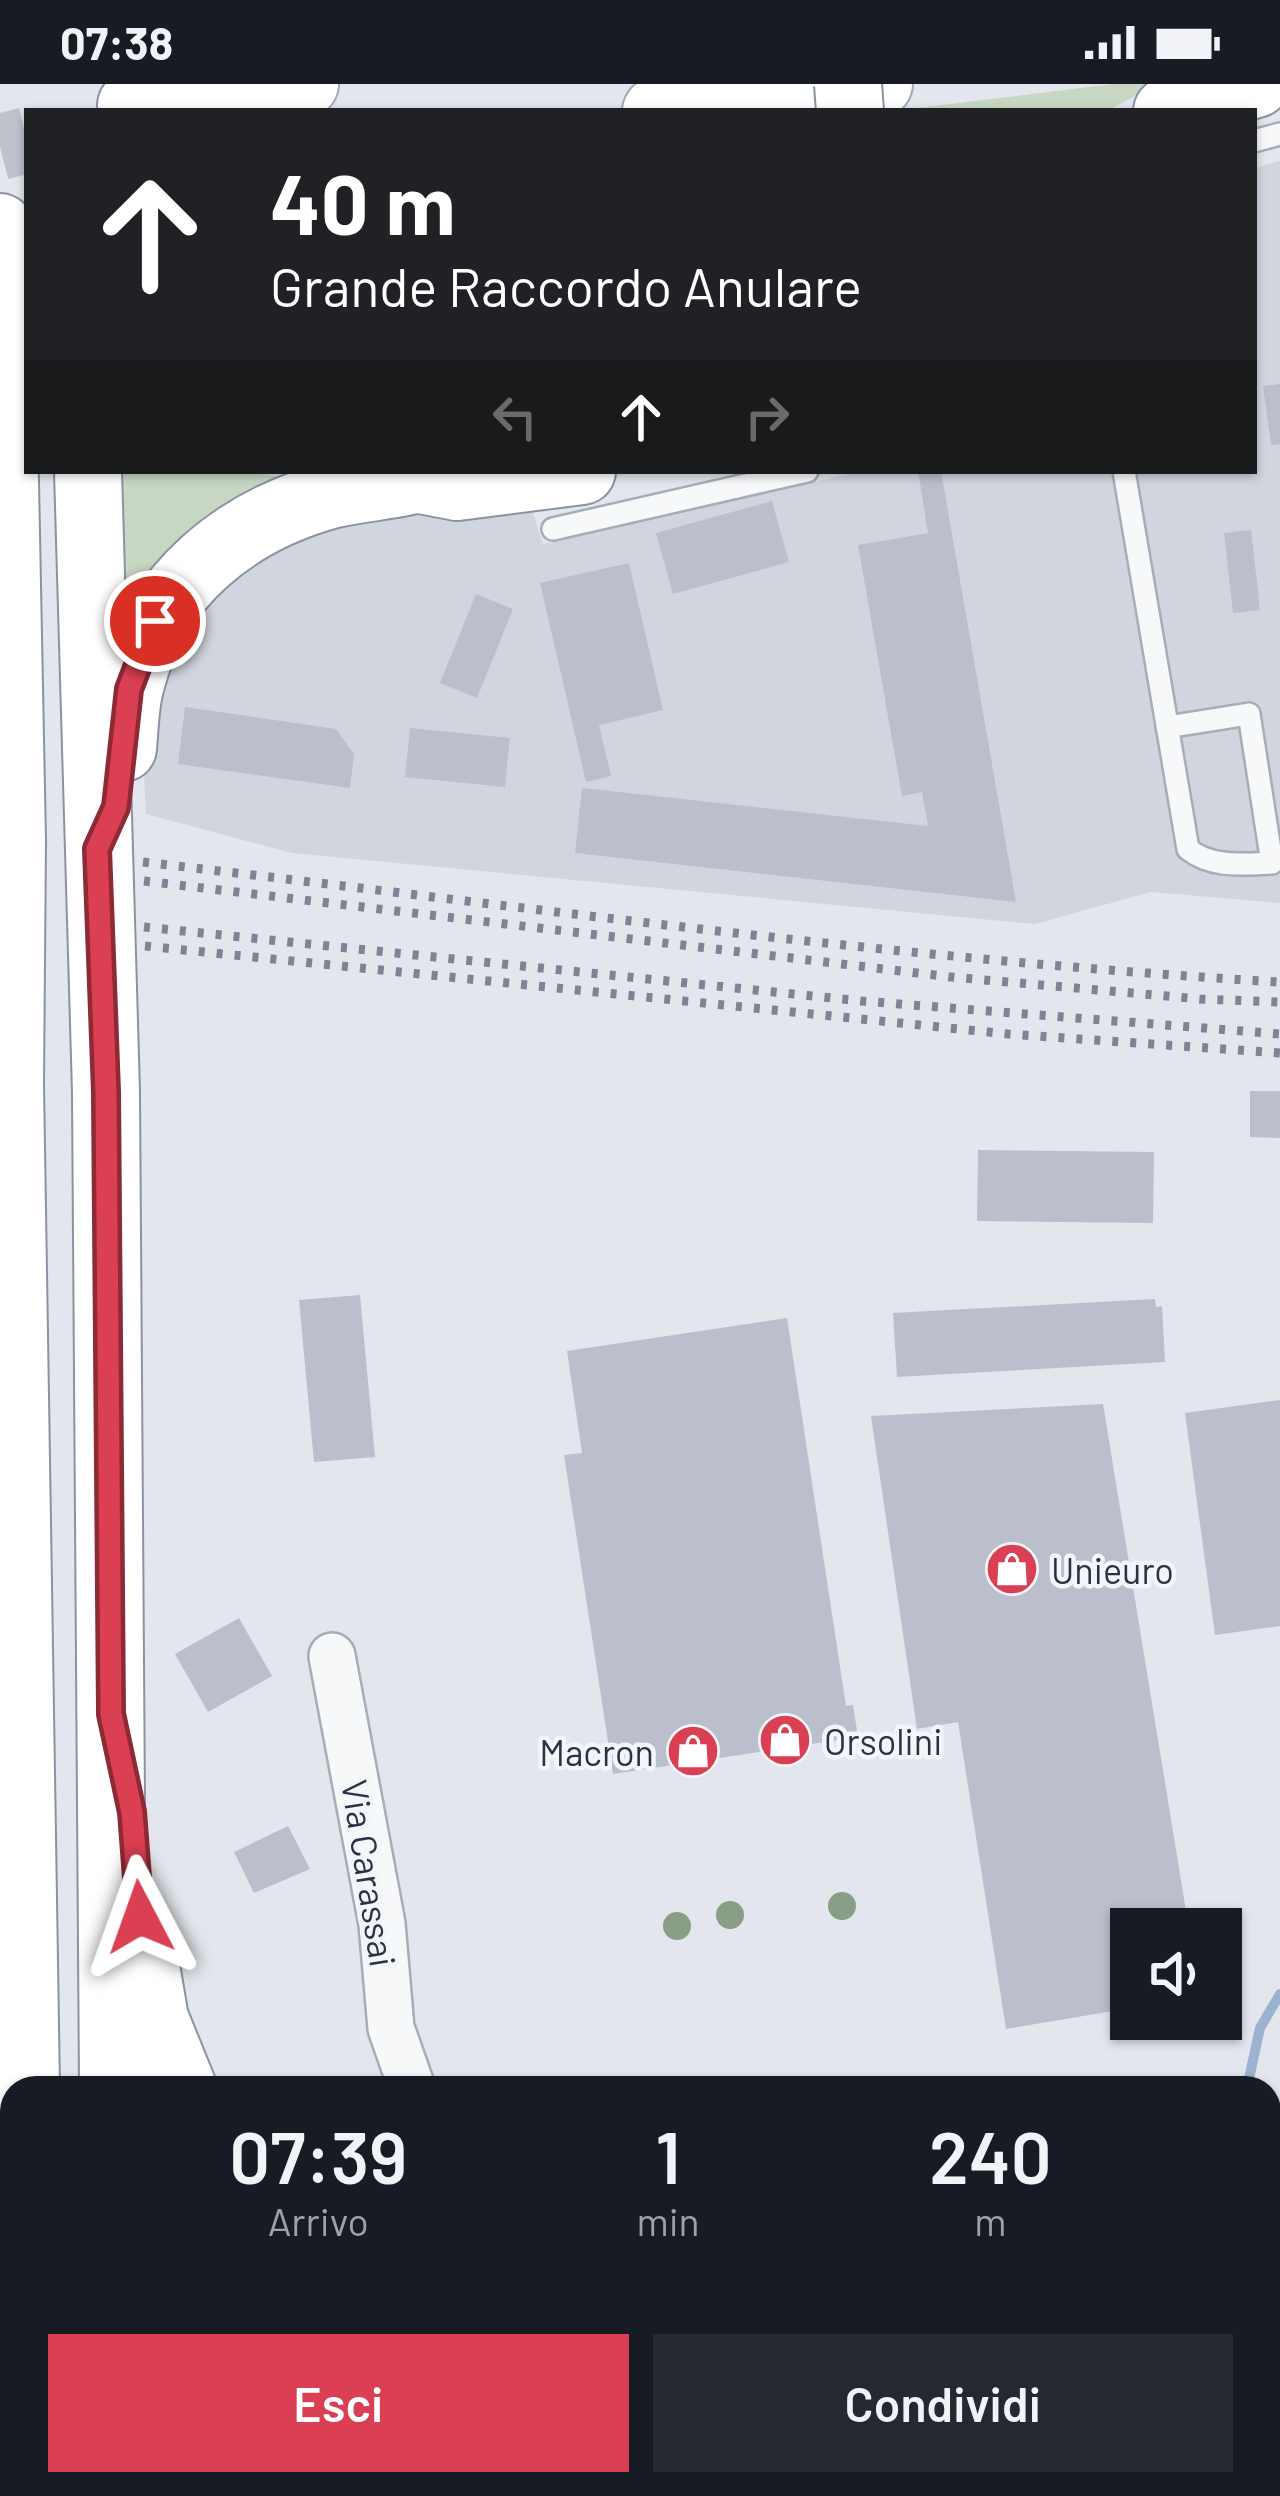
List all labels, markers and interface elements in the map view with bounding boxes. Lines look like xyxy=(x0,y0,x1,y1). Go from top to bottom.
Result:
text: 07:38 xyxy=(60,15,173,69)
text: 40 m xyxy=(270,151,456,252)
icon: ahead xyxy=(72,156,228,312)
text: Grande Raccordo Anulare xyxy=(270,253,862,318)
icon: left xyxy=(482,384,548,450)
icon: ahead xyxy=(608,384,674,450)
icon: right xyxy=(734,384,800,450)
pin xyxy=(104,570,206,672)
icon: arrive xyxy=(122,588,188,654)
shop icon: Unieuro xyxy=(984,1541,1040,1597)
place label: Unieuro xyxy=(1051,1548,1174,1591)
shop icon: Orsolini xyxy=(757,1712,813,1768)
place label: Orsolini xyxy=(824,1719,942,1762)
shop icon: Macron xyxy=(665,1723,721,1779)
place label: Macron xyxy=(539,1730,654,1773)
street label: Via Carassai xyxy=(334,1776,406,1970)
position arrow xyxy=(77,1854,203,1980)
map controls xyxy=(1110,1908,1242,2040)
button: sound xyxy=(1110,1908,1242,2040)
text: 07:39 xyxy=(229,2112,407,2198)
text: 1 xyxy=(655,2112,681,2198)
text: 240 xyxy=(929,2112,1052,2198)
text: Arrivo xyxy=(268,2197,369,2244)
text: min xyxy=(636,2197,700,2244)
text: m xyxy=(974,2197,1006,2244)
button: Esci xyxy=(48,2334,629,2472)
button: Condividi xyxy=(653,2334,1233,2472)

